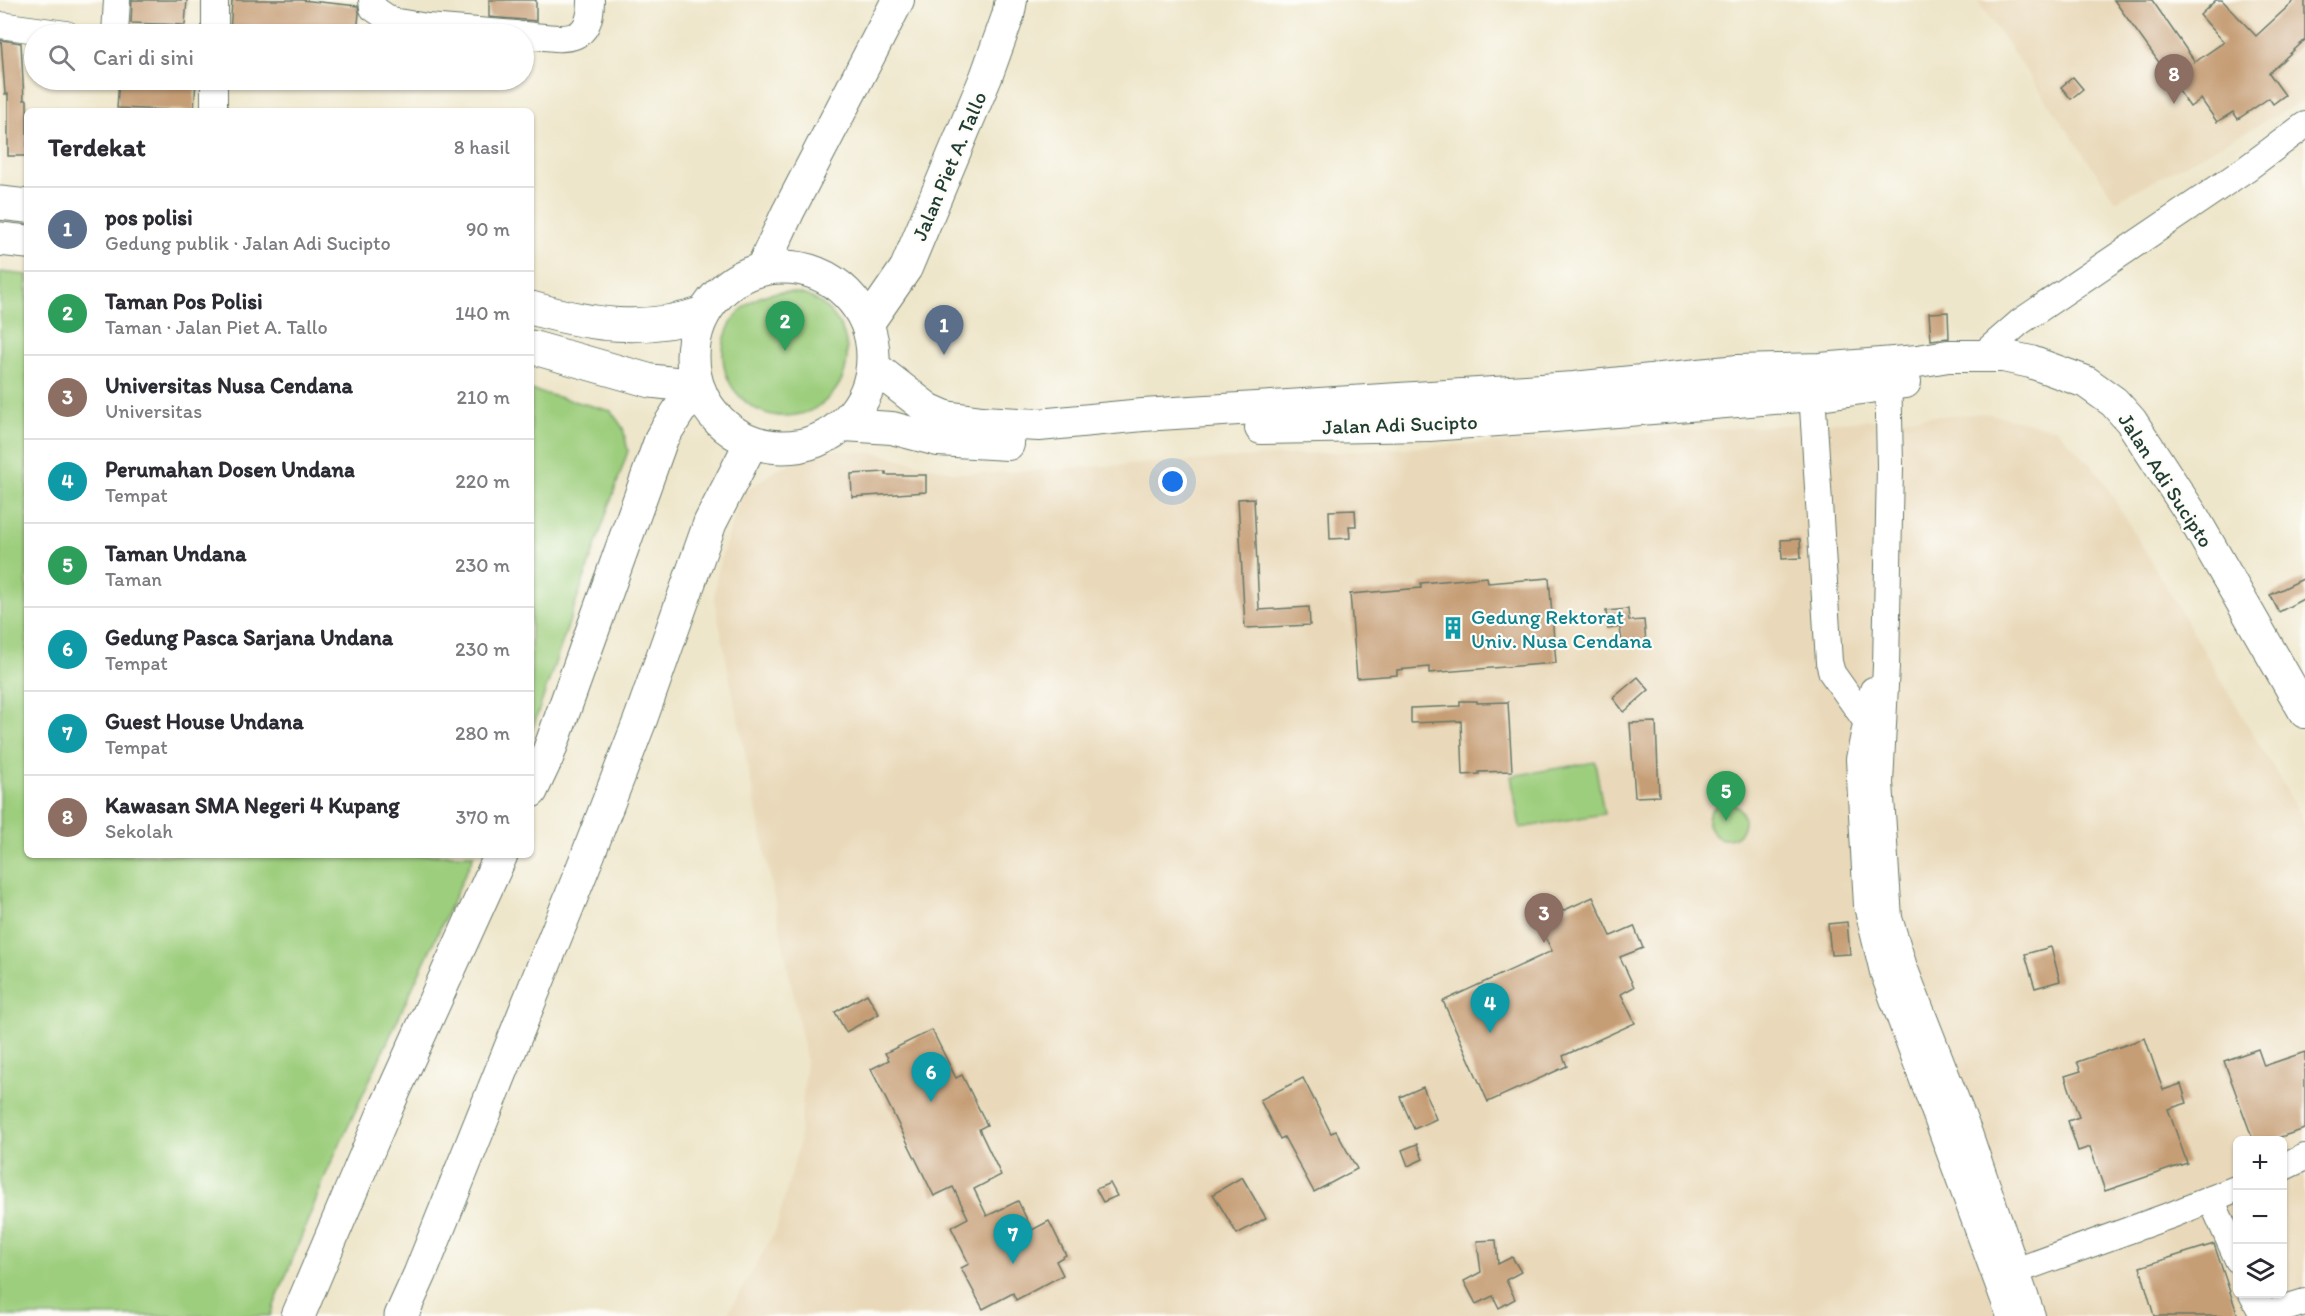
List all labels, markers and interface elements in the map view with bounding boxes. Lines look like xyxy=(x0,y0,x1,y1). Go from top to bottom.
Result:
search box xyxy=(24,24,534,90)
icon: search xyxy=(45,41,78,74)
text: Cari di sini xyxy=(93,44,194,71)
pin: 8 xyxy=(2154,54,2194,104)
street label: Jalan Piet A. Tallo xyxy=(906,88,992,244)
text: Terdekat xyxy=(48,131,146,163)
text: 8 hasil xyxy=(454,135,510,159)
text: pos polisi xyxy=(105,204,193,231)
text: 1 xyxy=(63,217,72,241)
text: 90 m xyxy=(466,217,510,241)
text: Gedung publik · Jalan Adi Sucipto xyxy=(105,231,391,255)
text: Taman Pos Polisi xyxy=(105,288,263,315)
text: 2 xyxy=(62,301,73,325)
text: 140 m xyxy=(455,301,510,325)
pin: 2 xyxy=(766,302,804,351)
pin: 1 xyxy=(924,306,964,355)
text: Taman · Jalan Piet A. Tallo xyxy=(105,315,328,339)
text: Universitas Nusa Cendana xyxy=(105,372,353,399)
text: 3 xyxy=(62,385,73,409)
text: 210 m xyxy=(457,385,510,409)
text: Universitas xyxy=(105,399,202,423)
street label: Jalan Adi Sucipto xyxy=(2113,408,2219,552)
street label: Jalan Adi Sucipto xyxy=(1322,409,1478,439)
text: Perumahan Dosen Undana xyxy=(105,456,355,483)
your location xyxy=(1158,467,1187,496)
text: 4 xyxy=(61,469,74,493)
text: 220 m xyxy=(455,469,510,493)
text: Tempat xyxy=(105,483,168,507)
text: Taman Undana xyxy=(105,540,246,567)
text: 5 xyxy=(62,553,73,577)
text: 230 m xyxy=(455,553,510,577)
text: Taman xyxy=(105,567,162,591)
place label: Gedung Rektorat Univ. Nusa Cendana xyxy=(1471,604,1652,653)
building icon: Gedung Rektorat Univ. Nusa Cendana xyxy=(1440,615,1466,641)
text: Gedung Pasca Sarjana Undana xyxy=(105,624,393,651)
text: 6 xyxy=(62,637,73,661)
text: 230 m xyxy=(455,637,510,661)
text: Tempat xyxy=(105,651,168,675)
text: Guest House Undana xyxy=(105,708,304,735)
text: 7 xyxy=(63,721,72,745)
text: 280 m xyxy=(455,721,510,745)
text: Tempat xyxy=(105,735,168,759)
pin: 5 xyxy=(1706,772,1746,821)
text: Kawasan SMA Negeri 4 Kupang xyxy=(105,792,400,819)
text: 8 xyxy=(62,805,73,829)
text: 370 m xyxy=(456,805,510,829)
text: Sekolah xyxy=(105,819,173,843)
pin: 3 xyxy=(1524,894,1564,943)
pin: 4 xyxy=(1470,984,1510,1033)
pin: 6 xyxy=(912,1052,950,1102)
map controls xyxy=(2233,1136,2287,1298)
button: + xyxy=(2233,1136,2287,1190)
button: − xyxy=(2233,1190,2287,1244)
pin: 7 xyxy=(994,1214,1032,1264)
button: layers xyxy=(2233,1244,2287,1298)

